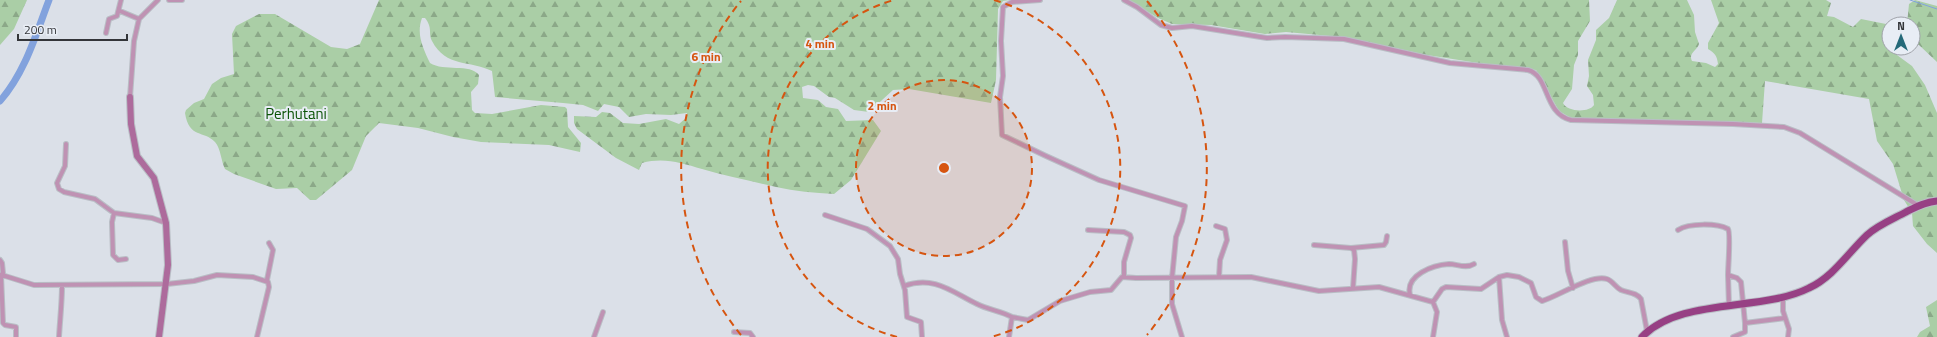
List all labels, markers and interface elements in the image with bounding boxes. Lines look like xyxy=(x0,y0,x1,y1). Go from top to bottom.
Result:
scale bar xyxy=(18,16,127,42)
north arrow xyxy=(1881,16,1921,56)
text: N xyxy=(1897,18,1905,34)
text: 200 m xyxy=(24,20,57,39)
text: 4 min xyxy=(805,34,835,53)
text: 6 min xyxy=(691,47,721,66)
text: 2 min xyxy=(867,96,897,115)
park label: Perhutani xyxy=(265,102,327,125)
centre of rings xyxy=(937,161,951,175)

